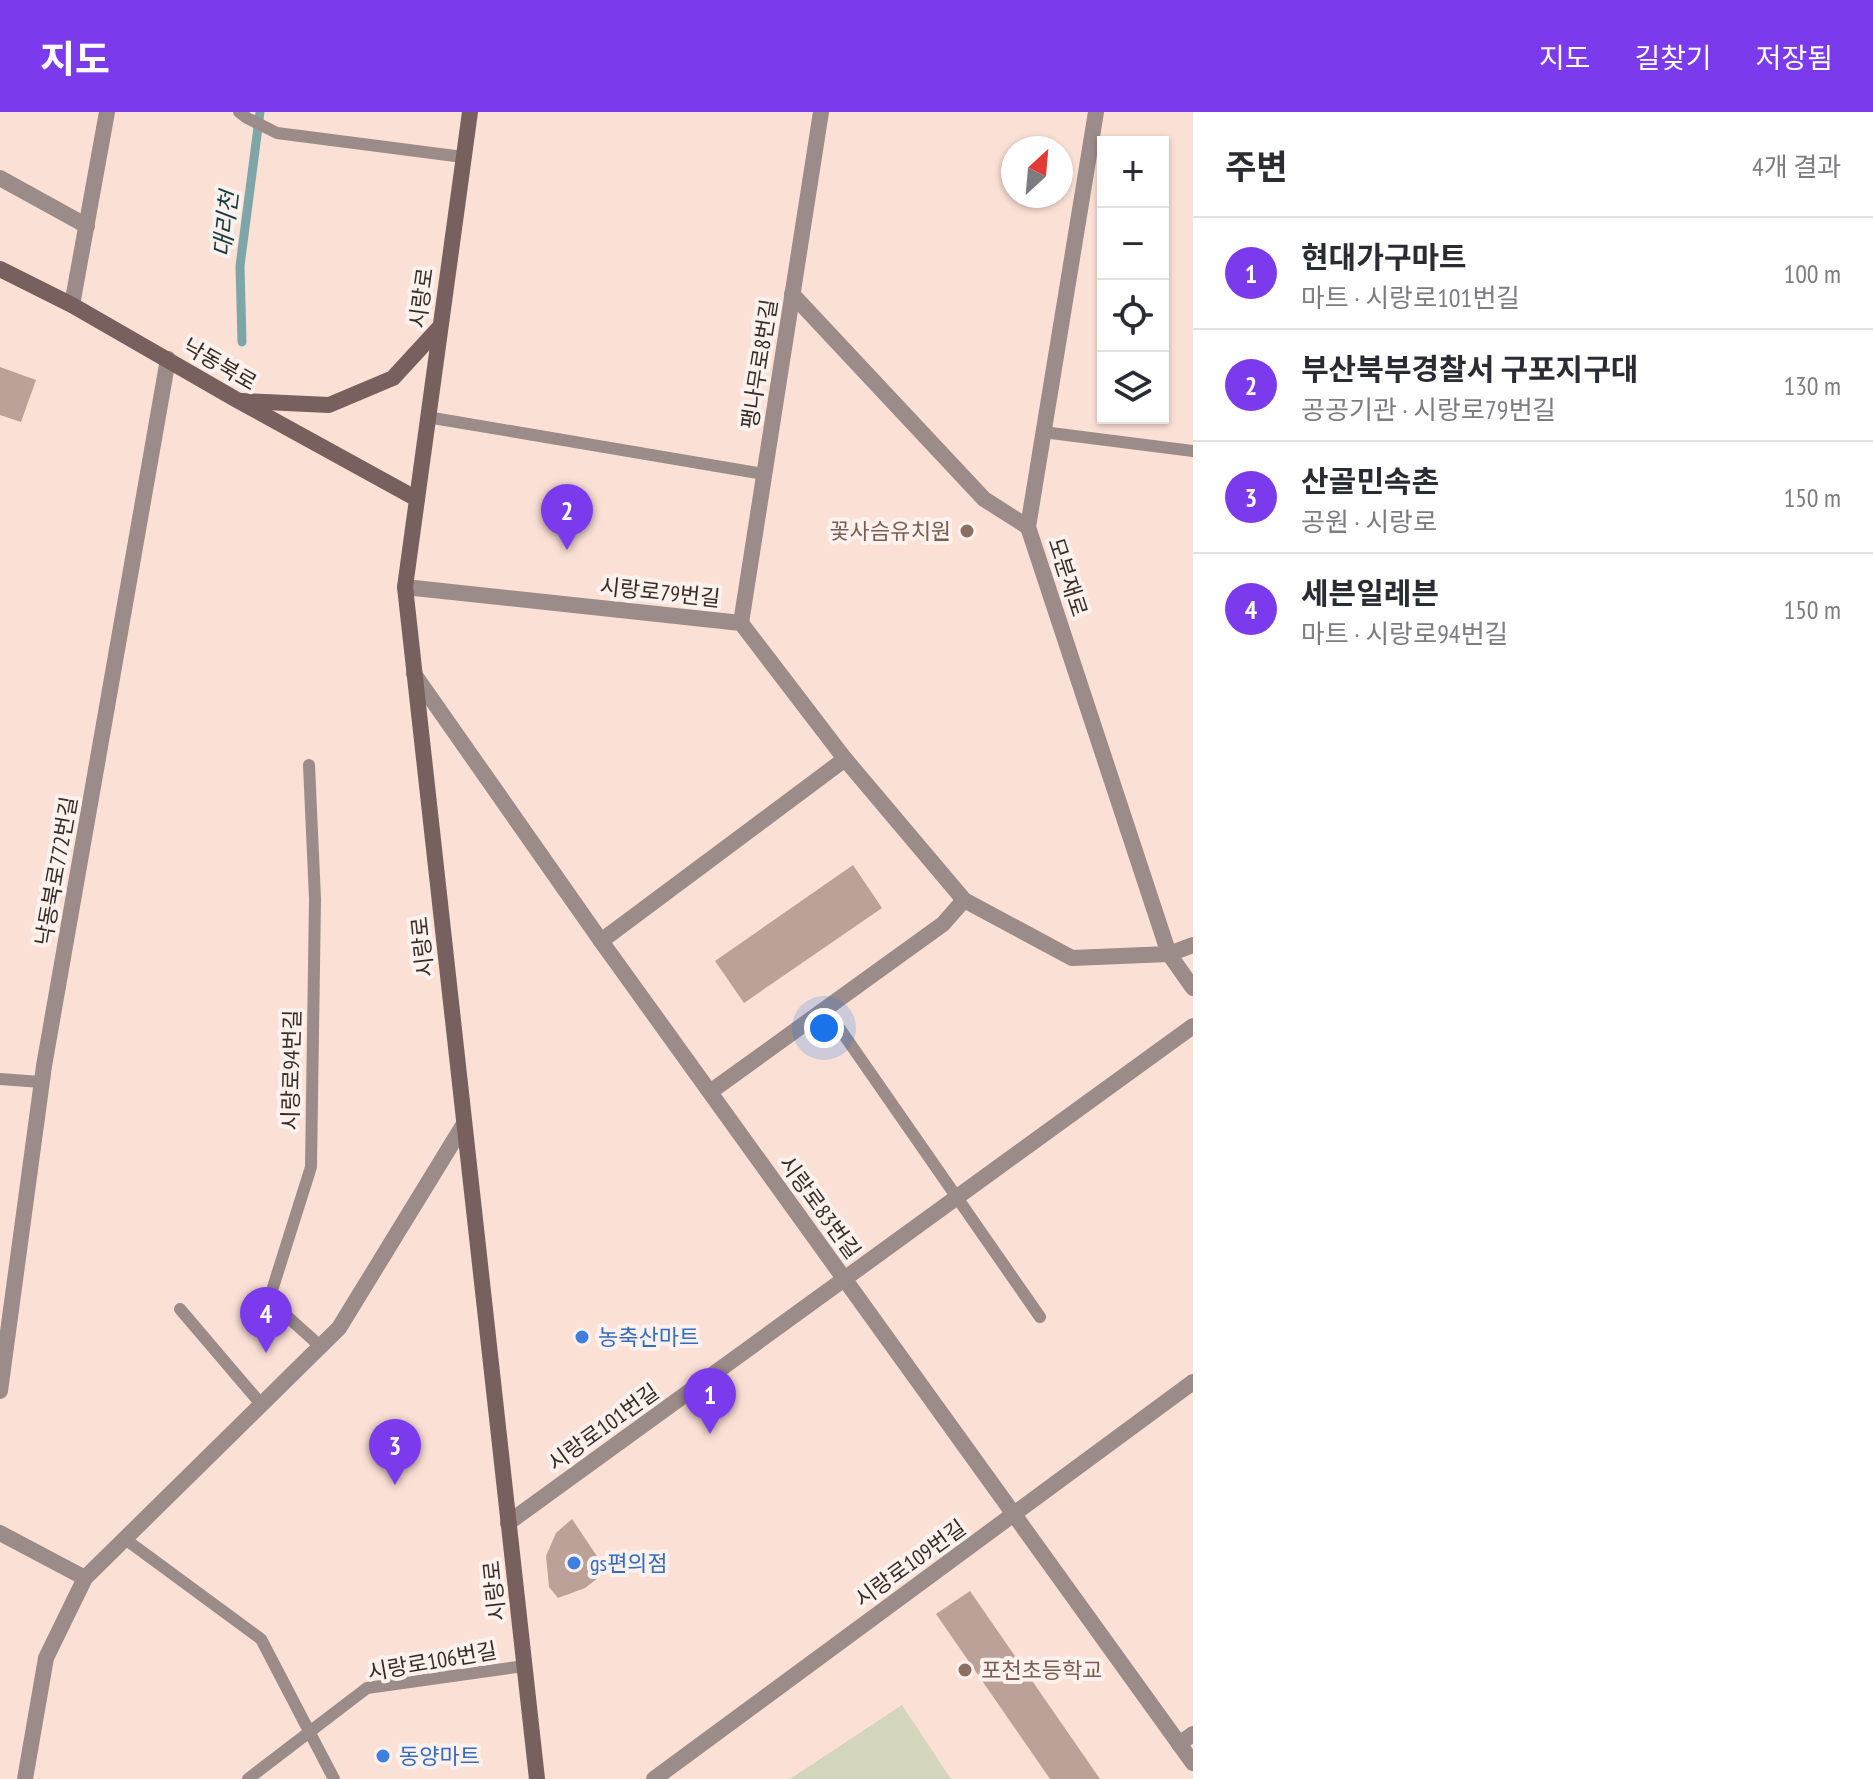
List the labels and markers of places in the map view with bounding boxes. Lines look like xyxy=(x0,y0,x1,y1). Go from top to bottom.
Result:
pin: 2 xyxy=(541,484,593,550)
place label: 꽃사슴유치원 xyxy=(830,517,951,545)
marker: 꽃사슴유치원 xyxy=(958,522,976,540)
pin: 4 xyxy=(240,1287,292,1353)
place label: 농축산마트 xyxy=(598,1323,699,1351)
marker: 농축산마트 xyxy=(573,1328,591,1346)
pin: 1 xyxy=(684,1368,736,1434)
pin: 3 xyxy=(369,1419,421,1485)
place label: gs편의점 xyxy=(590,1549,668,1577)
marker: gs편의점 xyxy=(565,1554,583,1572)
place label: 포천초등학교 xyxy=(981,1656,1102,1684)
marker: 포천초등학교 xyxy=(956,1661,974,1679)
place label: 동양마트 xyxy=(399,1742,480,1770)
marker: 동양마트 xyxy=(374,1747,392,1765)

